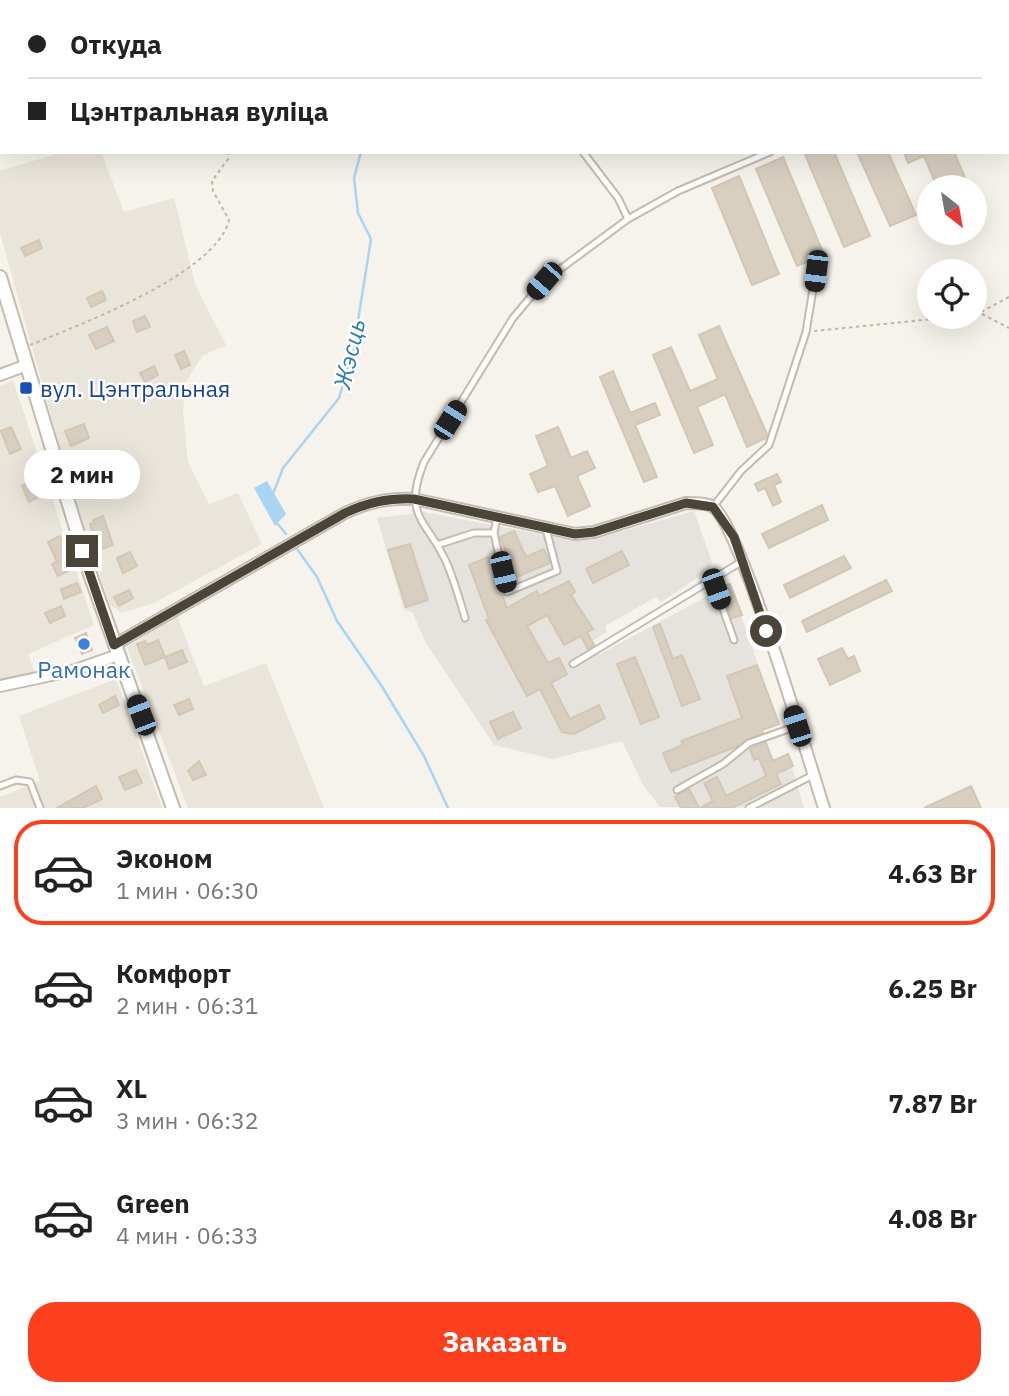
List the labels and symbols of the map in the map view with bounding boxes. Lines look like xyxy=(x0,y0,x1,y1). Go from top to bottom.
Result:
north arrow xyxy=(917,175,987,245)
car xyxy=(804,249,829,293)
car xyxy=(523,258,566,304)
water label: Жэсць xyxy=(325,316,373,393)
place label: вул. Цэнтральная xyxy=(40,373,230,403)
marker: вул. Цэнтральная xyxy=(18,380,34,396)
car xyxy=(430,397,471,443)
callout: 2 мин xyxy=(24,449,140,498)
route end xyxy=(66,535,98,567)
car xyxy=(489,549,518,595)
car xyxy=(699,566,734,612)
route start xyxy=(750,615,782,647)
marker: Рамонак xyxy=(76,636,92,652)
place label: Рамонак xyxy=(37,654,131,684)
car xyxy=(124,692,159,738)
car xyxy=(781,703,814,749)

